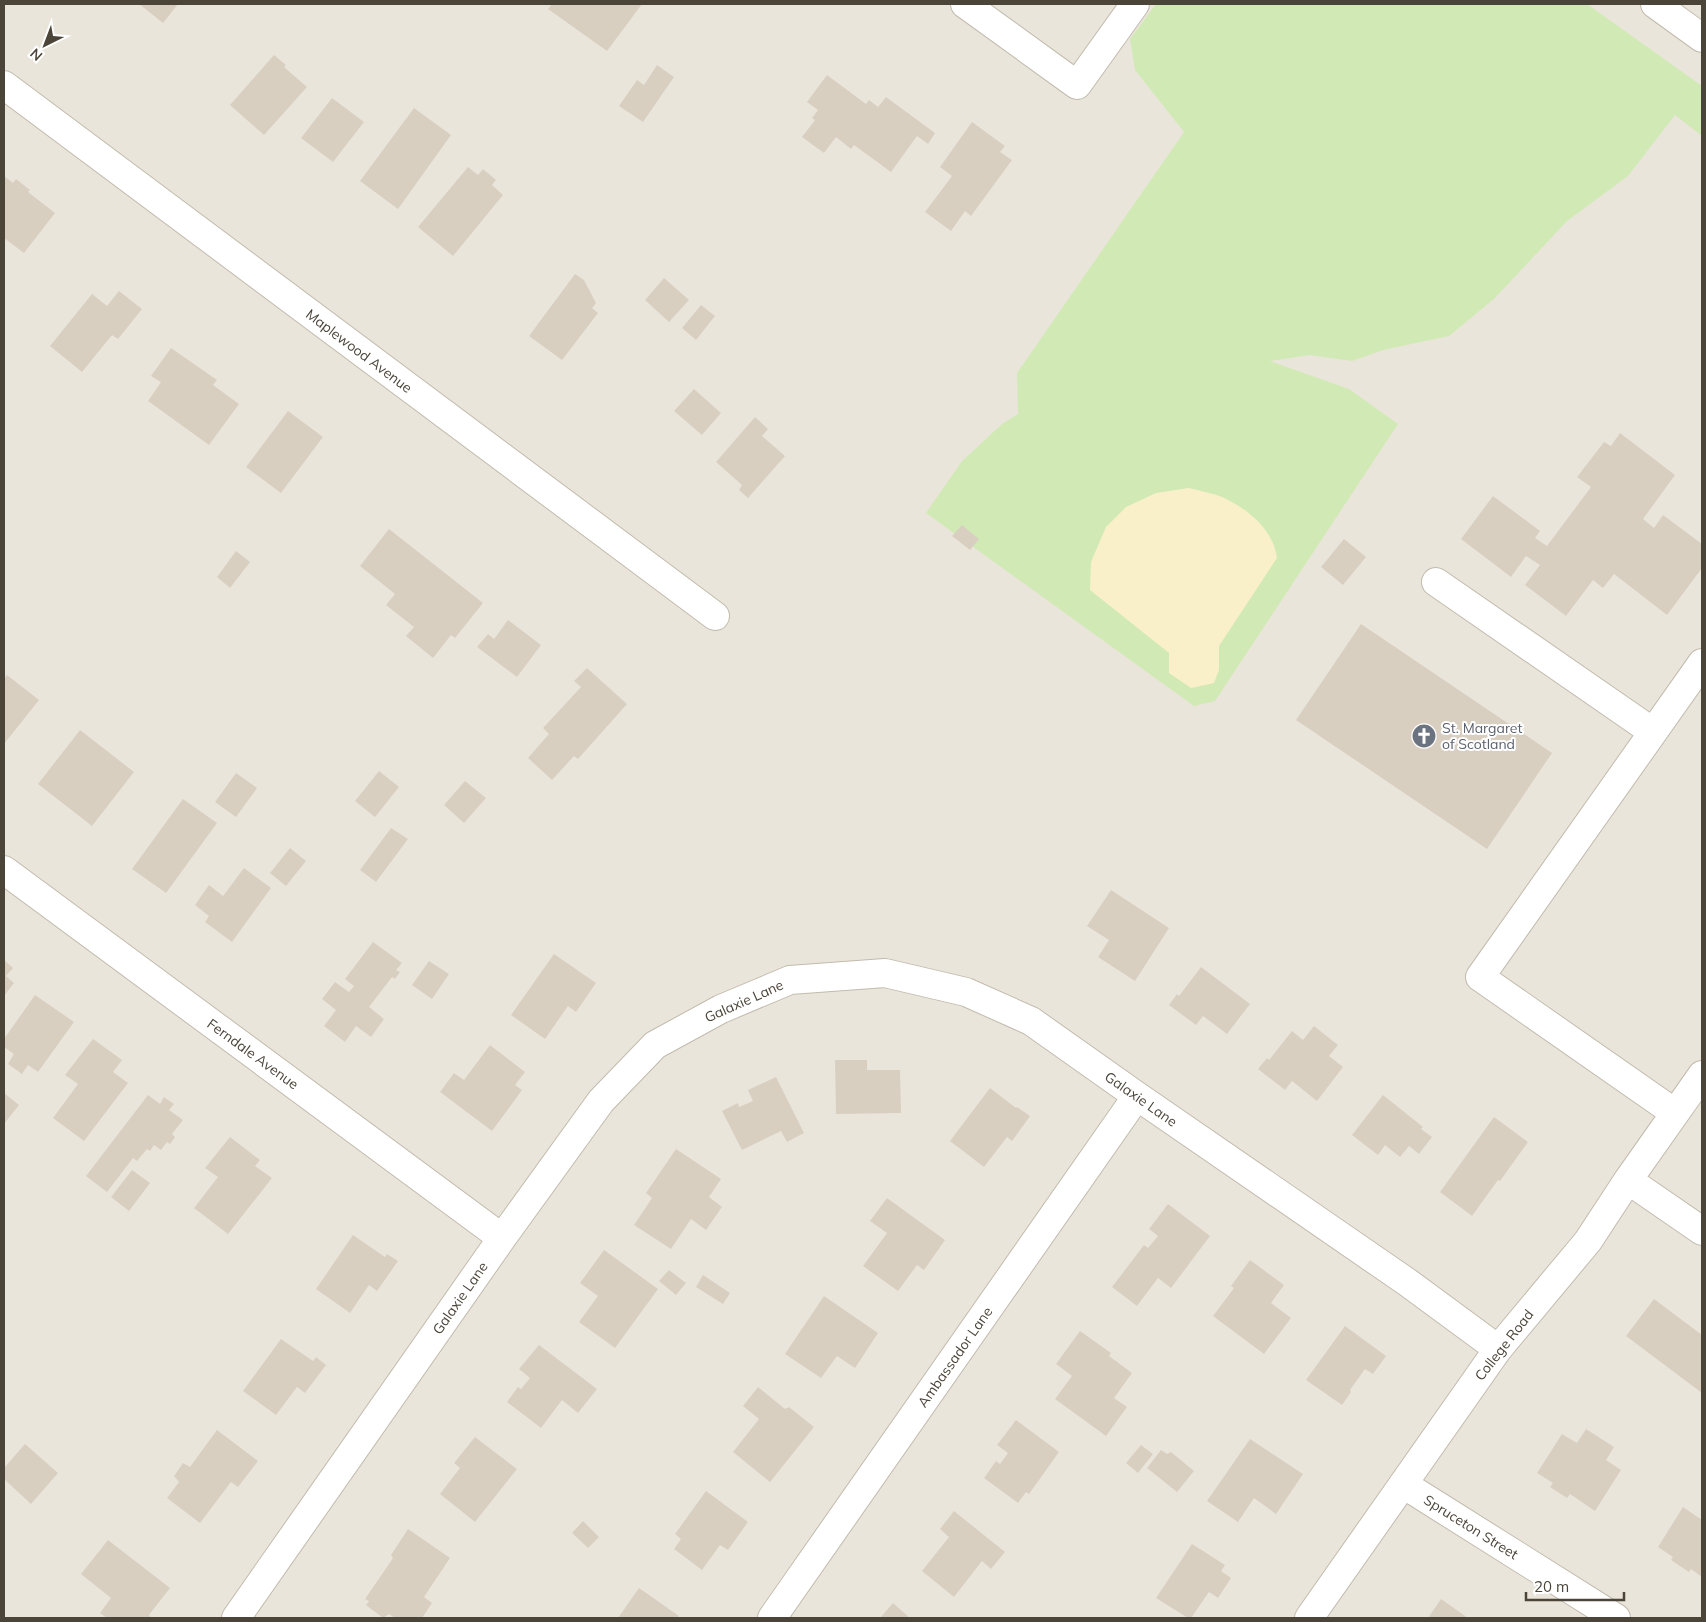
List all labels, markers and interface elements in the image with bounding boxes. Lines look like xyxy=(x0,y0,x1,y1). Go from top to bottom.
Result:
north arrow xyxy=(20,20,70,70)
text: N xyxy=(26,44,46,65)
street label: Maplewood Avenue xyxy=(302,305,416,397)
place label: St. Margaret of Scotland xyxy=(1442,719,1522,753)
church icon: St. Margaret of Scotland xyxy=(1411,723,1437,749)
street label: Galaxie Lane xyxy=(702,976,786,1026)
street label: Ferndale Avenue xyxy=(204,1015,302,1093)
street label: Galaxie Lane xyxy=(1101,1067,1181,1131)
street label: Galaxie Lane xyxy=(428,1258,492,1338)
street label: Ambassador Lane xyxy=(914,1303,996,1411)
street label: College Road xyxy=(1471,1306,1537,1384)
street label: Spruceton Street xyxy=(1420,1491,1522,1563)
scale bar xyxy=(1526,1570,1624,1602)
text: 20 m xyxy=(1534,1577,1569,1596)

